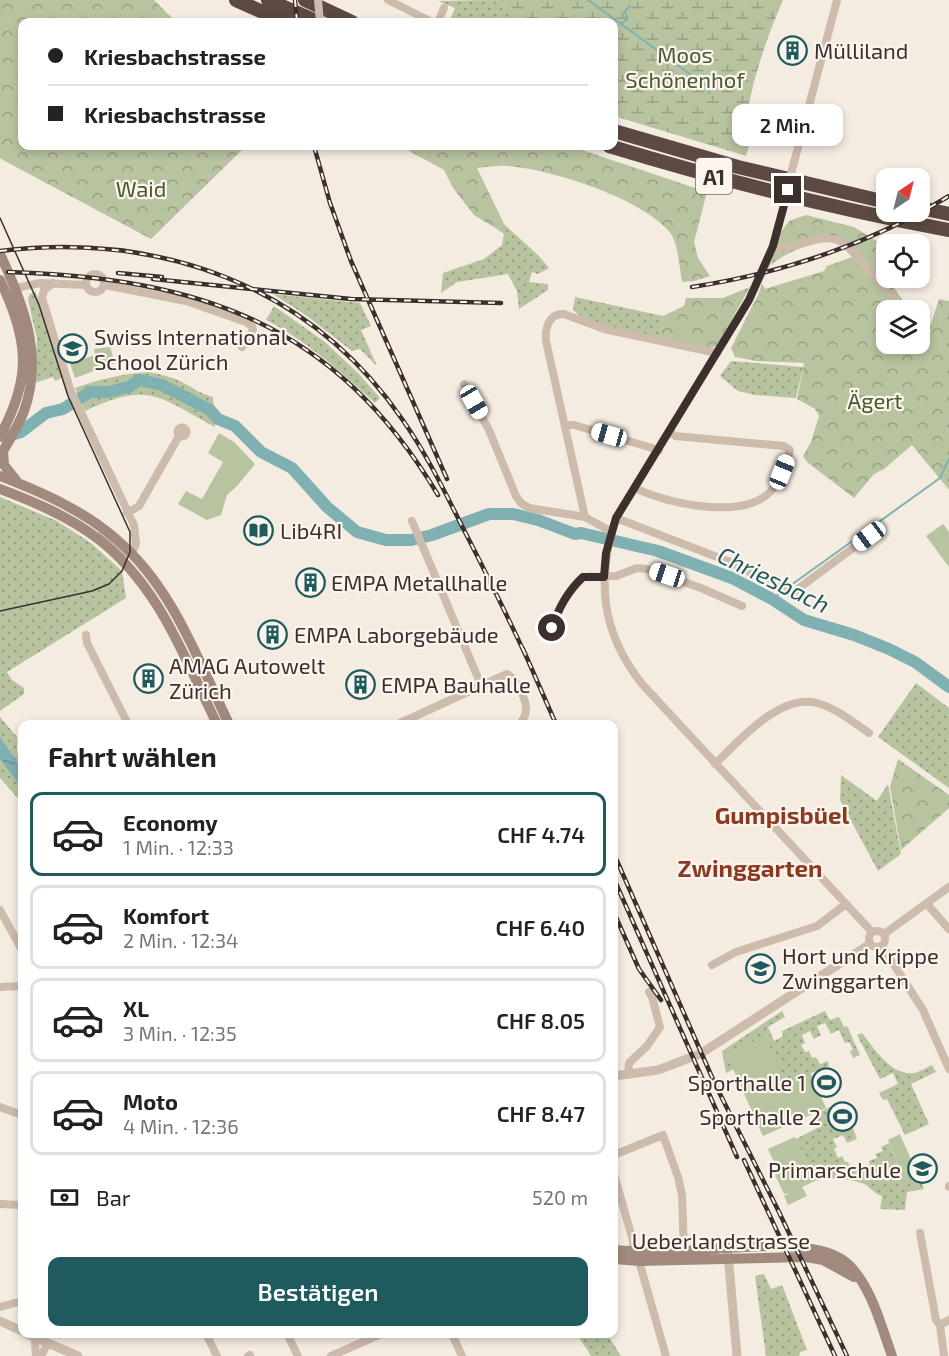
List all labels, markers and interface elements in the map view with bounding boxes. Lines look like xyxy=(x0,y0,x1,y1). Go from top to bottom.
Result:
building icon: Mülliland xyxy=(777,34,809,66)
place label: Mülliland xyxy=(814,37,908,63)
park label: Moos Schönenhof xyxy=(625,41,745,92)
text: Kriesbachstrasse xyxy=(84,43,266,69)
text: Kriesbachstrasse xyxy=(84,101,266,127)
callout: 2 Min. xyxy=(732,103,844,145)
text: 2 Min. xyxy=(760,113,815,137)
road number: A1 xyxy=(696,158,732,194)
north arrow xyxy=(876,168,930,222)
map controls xyxy=(876,168,930,354)
park label: Waid xyxy=(116,175,166,201)
route end xyxy=(774,176,801,203)
button: locate xyxy=(876,234,930,288)
button: layers xyxy=(876,300,930,354)
place label: Swiss International School Zürich xyxy=(94,323,288,374)
school or university icon: Swiss International School Zürich xyxy=(57,333,89,365)
car xyxy=(457,382,491,422)
park label: Ägert xyxy=(848,387,902,413)
car xyxy=(589,421,629,449)
car xyxy=(767,452,797,492)
library icon: Lib4RI xyxy=(243,514,275,546)
place label: Lib4RI xyxy=(280,517,342,543)
car xyxy=(849,518,889,554)
water label: Chriesbach xyxy=(713,539,835,619)
car xyxy=(647,561,687,589)
building icon: EMPA Metallhalle xyxy=(294,566,326,598)
place label: EMPA Metallhalle xyxy=(331,569,507,595)
route start xyxy=(538,614,565,641)
building icon: EMPA Laborgebäude xyxy=(257,618,289,650)
place label: EMPA Laborgebäude xyxy=(294,621,499,647)
place label: AMAG Autowelt Zürich xyxy=(169,652,325,703)
building icon: AMAG Autowelt Zürich xyxy=(132,662,164,694)
building icon: EMPA Bauhalle xyxy=(344,668,376,700)
place label: EMPA Bauhalle xyxy=(381,671,531,697)
text: Fahrt wählen xyxy=(48,740,217,772)
district label: Gumpisbüel xyxy=(715,800,849,829)
icon: car xyxy=(51,807,105,861)
text: Economy xyxy=(123,809,218,835)
text: CHF 4.74 xyxy=(497,821,585,847)
text: 1 Min. · 12:33 xyxy=(123,835,234,859)
district label: Zwinggarten xyxy=(678,853,822,882)
icon: car xyxy=(51,900,105,954)
text: Komfort xyxy=(123,902,209,928)
text: CHF 6.40 xyxy=(495,914,585,940)
text: 2 Min. · 12:34 xyxy=(123,928,238,952)
place label: Hort und Krippe Zwinggarten xyxy=(782,942,939,993)
school or university icon: Hort und Krippe Zwinggarten xyxy=(745,952,777,984)
icon: car xyxy=(51,993,105,1047)
text: XL xyxy=(123,995,149,1021)
text: CHF 8.05 xyxy=(496,1007,585,1033)
text: 3 Min. · 12:35 xyxy=(123,1021,237,1045)
sports icon: Sporthalle 1 xyxy=(811,1066,843,1098)
place label: Sporthalle 1 xyxy=(688,1069,806,1095)
icon: car xyxy=(51,1086,105,1140)
text: Moto xyxy=(123,1088,178,1114)
text: CHF 8.47 xyxy=(497,1100,585,1126)
sports icon: Sporthalle 2 xyxy=(826,1100,858,1132)
place label: Sporthalle 2 xyxy=(699,1103,821,1129)
text: 4 Min. · 12:36 xyxy=(123,1114,239,1138)
school or university icon: Primarschule xyxy=(906,1153,938,1185)
place label: Primarschule xyxy=(768,1156,901,1182)
icon: cash xyxy=(48,1181,81,1214)
text: Bar xyxy=(96,1184,131,1210)
text: 520 m xyxy=(532,1185,588,1209)
street label: Ueberlandstrasse xyxy=(632,1227,810,1253)
button: Bestätigen xyxy=(48,1257,588,1326)

